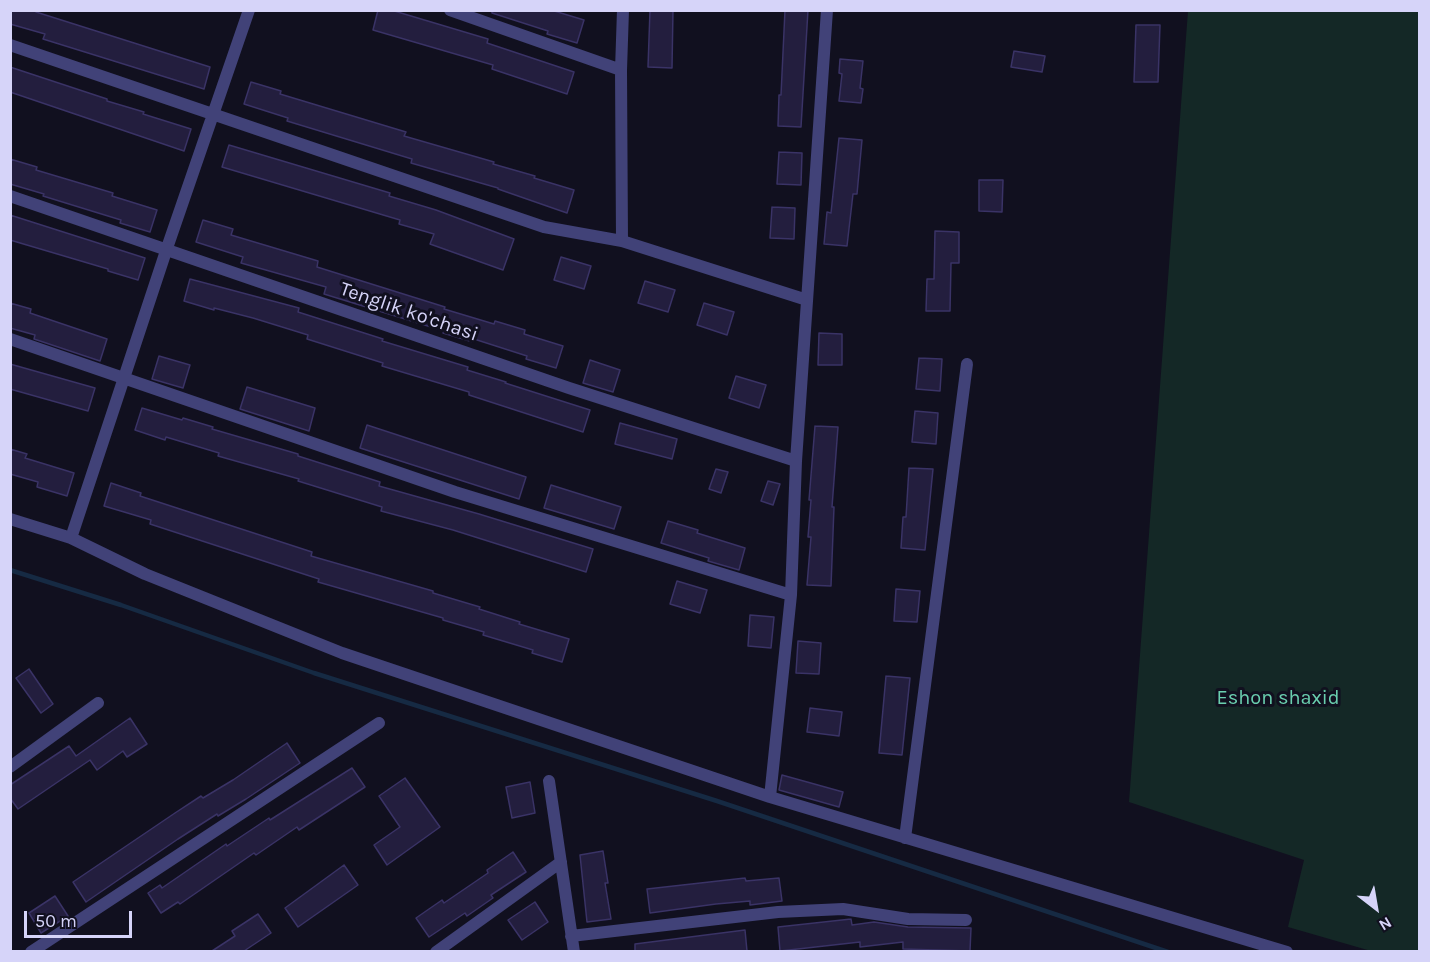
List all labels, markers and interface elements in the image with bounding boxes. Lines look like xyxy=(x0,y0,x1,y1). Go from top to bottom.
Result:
street label: Tenglik ko'chasi xyxy=(337,277,481,347)
park label: Eshon shaxid xyxy=(1216,686,1340,710)
north arrow xyxy=(1346,878,1406,938)
scale bar xyxy=(27,899,135,937)
text: 50 m xyxy=(35,910,77,932)
text: N xyxy=(1376,913,1395,935)

